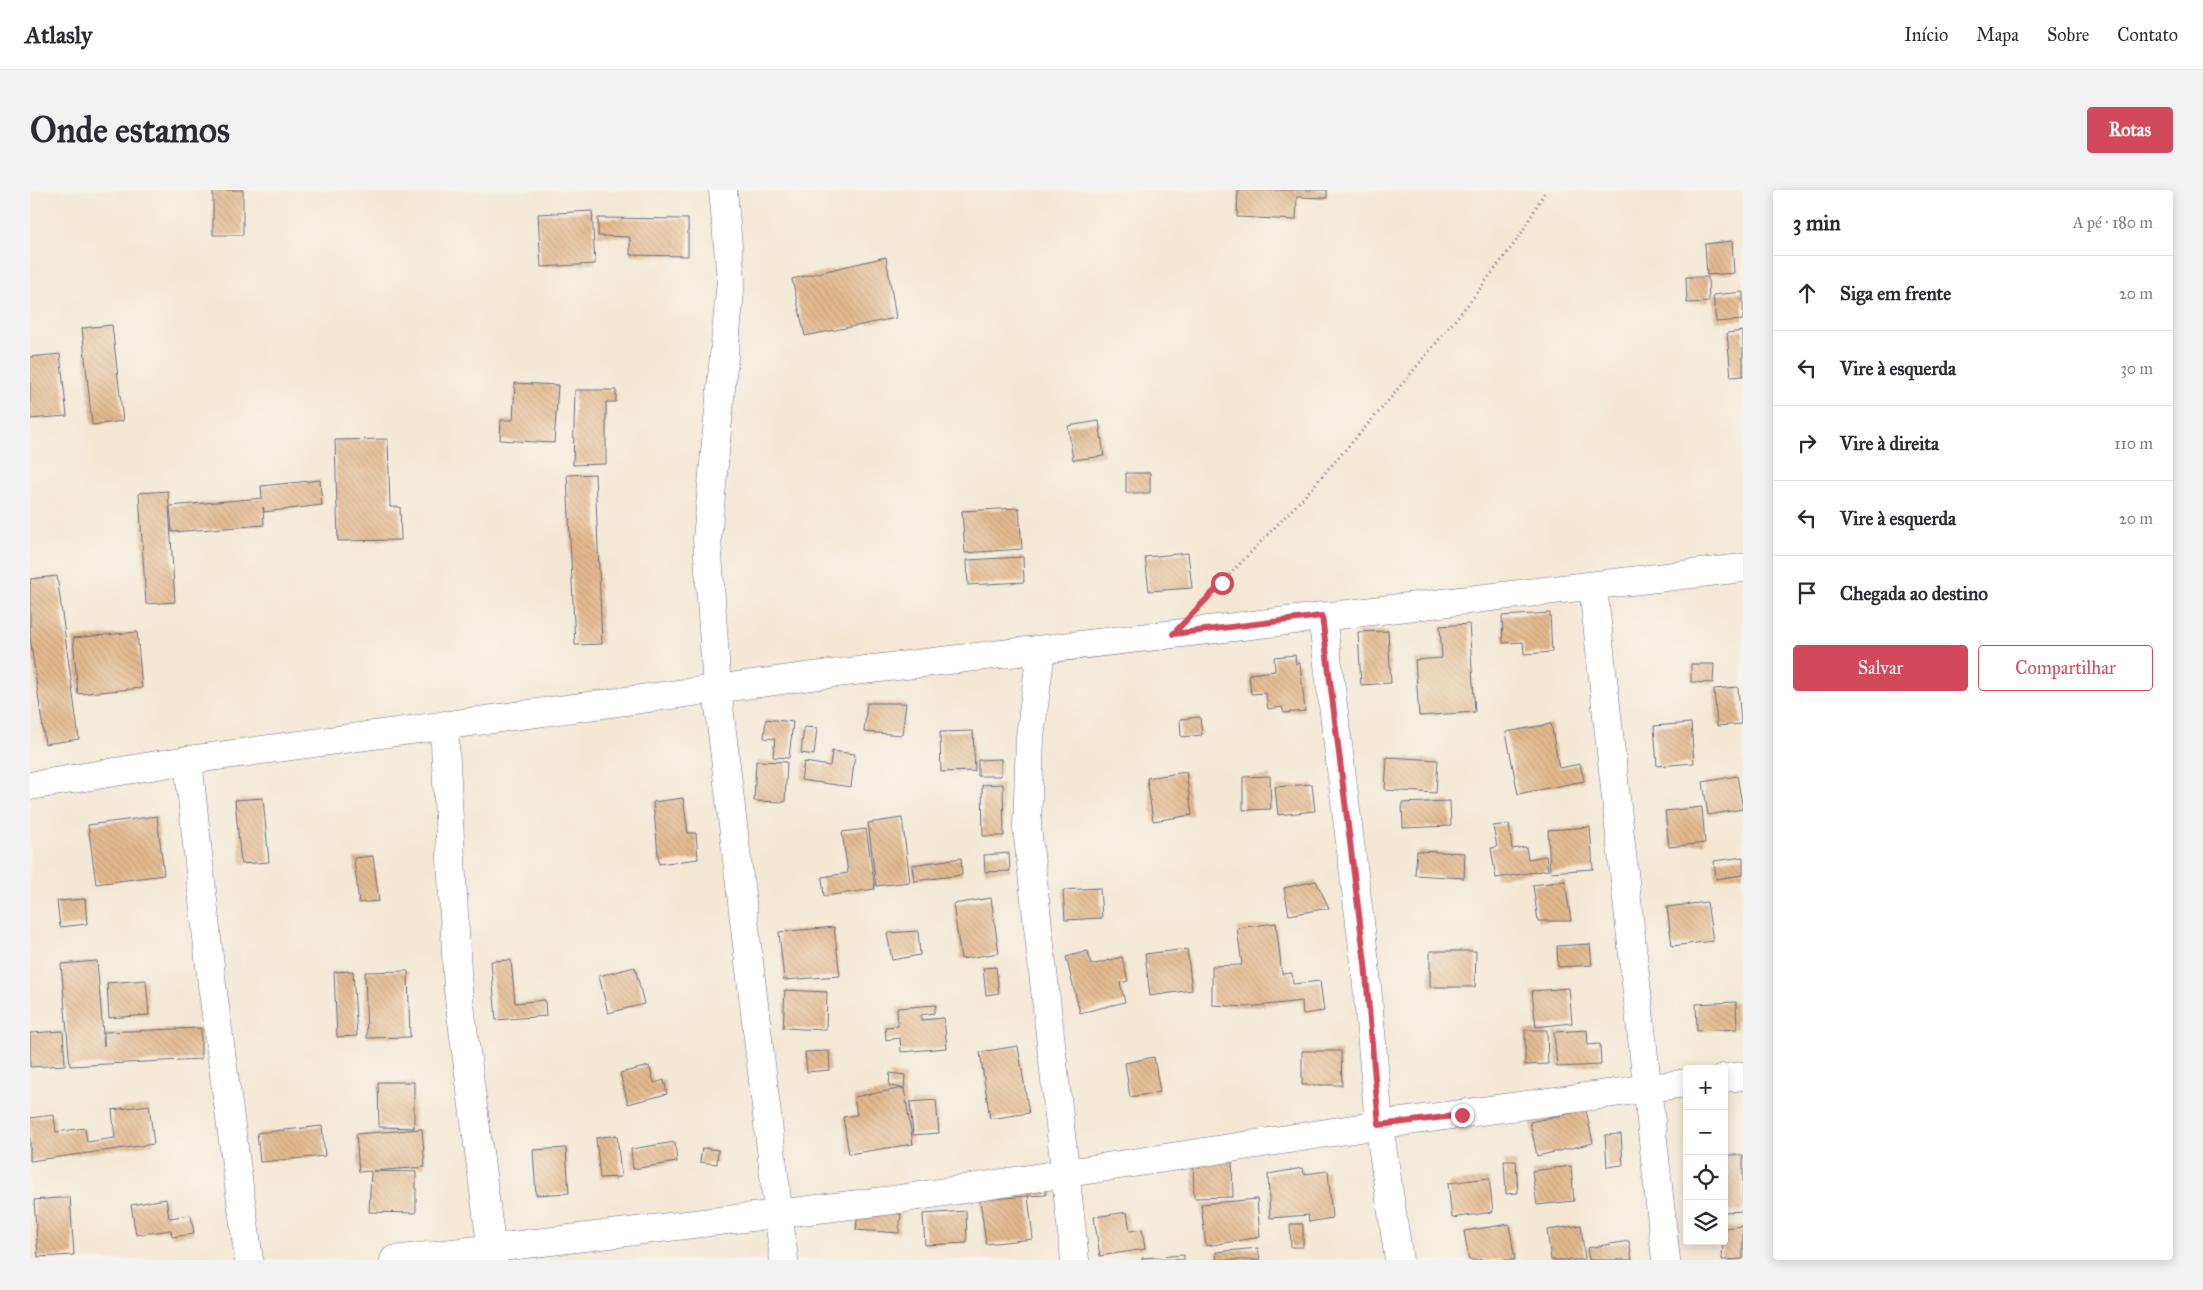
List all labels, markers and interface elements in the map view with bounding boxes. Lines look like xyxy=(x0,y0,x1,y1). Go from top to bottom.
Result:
text: Atlasly xyxy=(25,20,92,50)
text: Início xyxy=(1904,24,1948,46)
text: Mapa xyxy=(1976,24,2019,46)
text: Sobre xyxy=(2047,24,2089,46)
text: Contato xyxy=(2117,24,2178,46)
button: Rotas xyxy=(2087,107,2173,153)
text: Onde estamos xyxy=(30,109,230,152)
text: 3 min xyxy=(1793,210,1841,236)
text: A pé · 180 m xyxy=(2073,213,2153,232)
icon: ahead xyxy=(1793,279,1821,307)
text: Siga em frente xyxy=(1840,282,1951,305)
text: 20 m xyxy=(2119,284,2153,303)
icon: left xyxy=(1793,354,1821,382)
text: Vire à esquerda xyxy=(1840,357,1956,380)
text: 30 m xyxy=(2120,359,2153,378)
icon: right xyxy=(1793,429,1821,457)
text: Vire à direita xyxy=(1840,432,1939,455)
text: 110 m xyxy=(2114,434,2153,453)
icon: left xyxy=(1793,504,1821,532)
text: Vire à esquerda xyxy=(1840,507,1956,530)
text: 20 m xyxy=(2119,509,2153,528)
route start xyxy=(1211,572,1234,595)
icon: arrive xyxy=(1793,579,1821,607)
text: Chegada ao destino xyxy=(1840,582,1988,605)
button: Salvar xyxy=(1793,645,1968,691)
button: Compartilhar xyxy=(1978,645,2153,691)
map controls xyxy=(1683,1065,1728,1245)
button: + xyxy=(1683,1065,1728,1110)
route end xyxy=(1451,1104,1474,1127)
button: − xyxy=(1683,1110,1728,1155)
button: locate xyxy=(1683,1155,1728,1200)
button: layers xyxy=(1683,1200,1728,1245)

